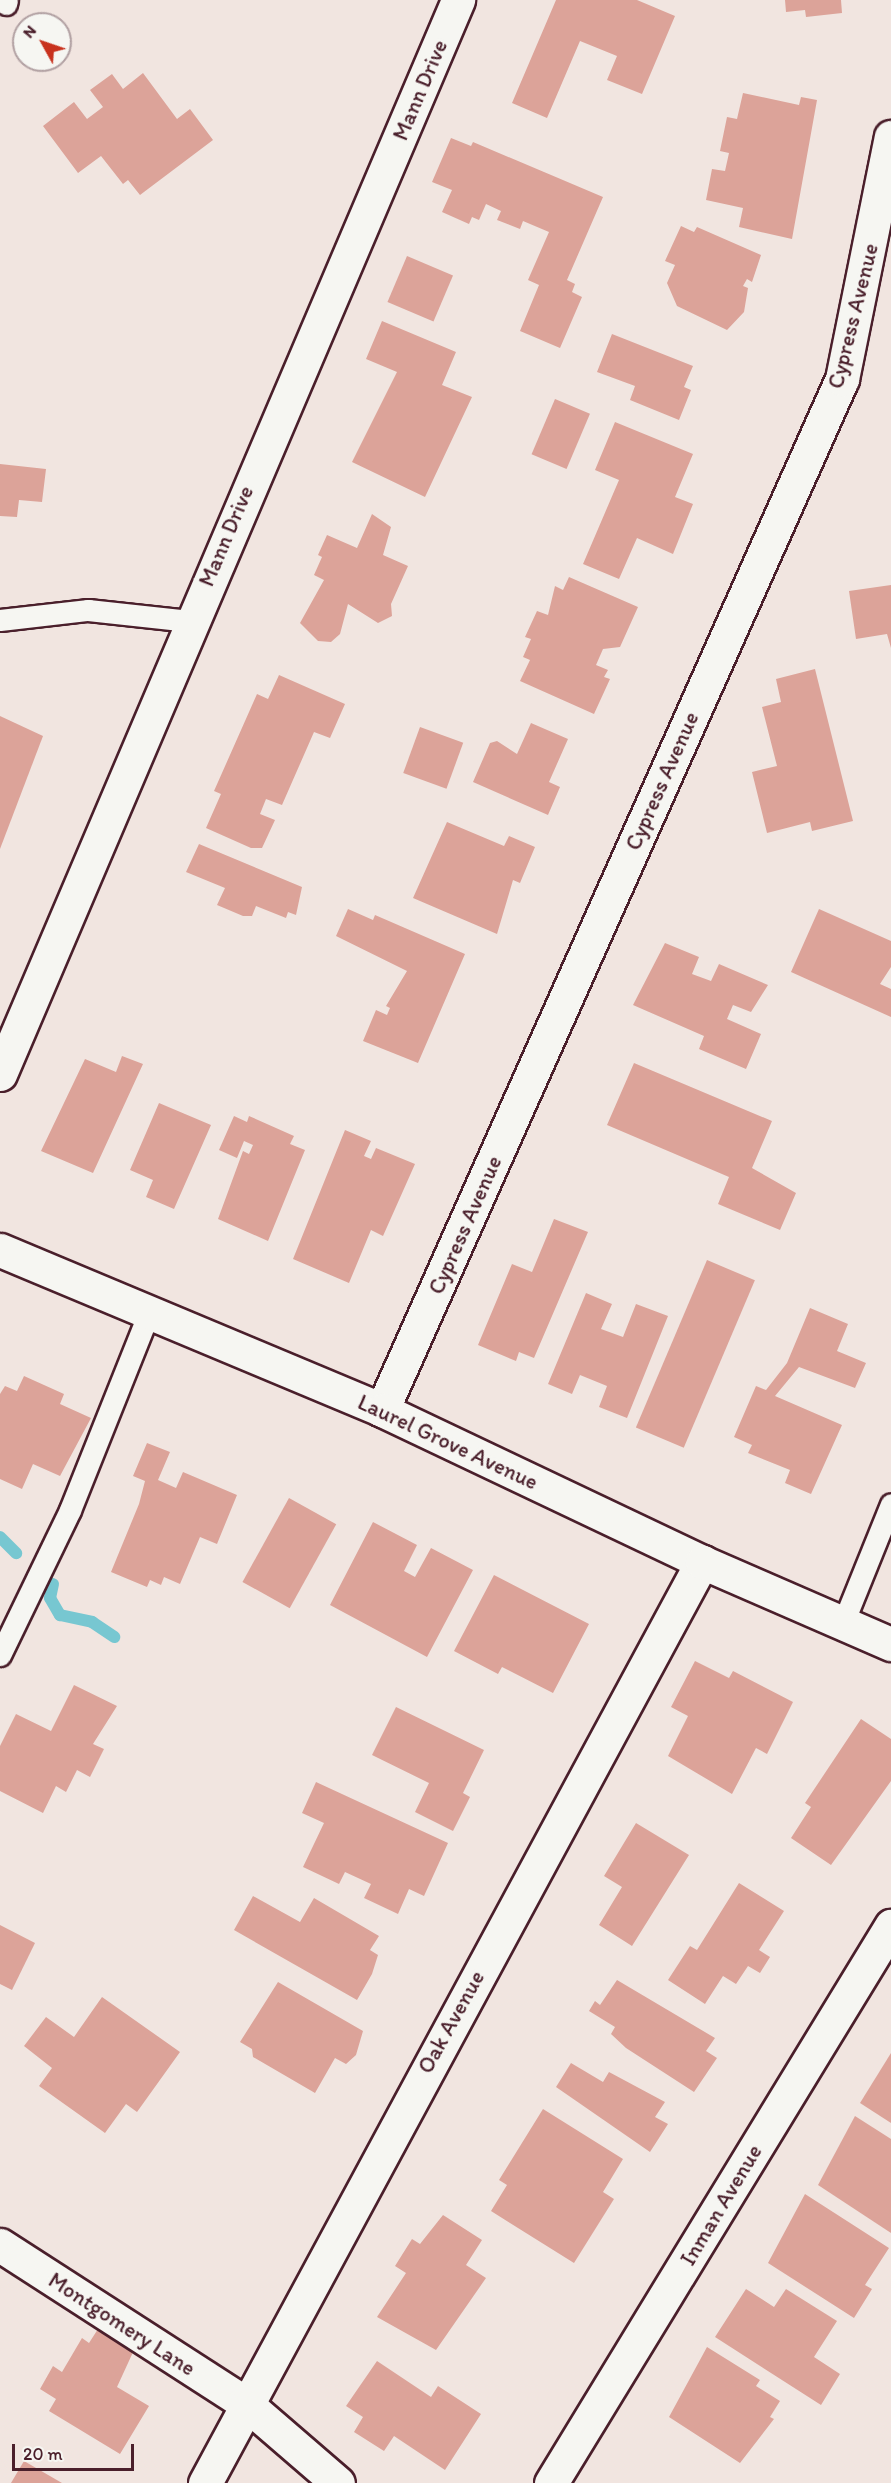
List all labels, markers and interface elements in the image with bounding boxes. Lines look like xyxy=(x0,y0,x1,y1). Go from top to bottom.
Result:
north arrow xyxy=(12,12,72,72)
text: N xyxy=(19,21,40,42)
street label: Mann Drive xyxy=(387,35,453,145)
street label: Cypress Avenue xyxy=(822,241,884,391)
street label: Mann Drive xyxy=(193,481,259,591)
street label: Cypress Avenue xyxy=(620,708,704,854)
street label: Cypress Avenue xyxy=(423,1152,507,1298)
street label: Laurel Grove Avenue xyxy=(354,1389,542,1495)
street label: Oak Avenue xyxy=(412,1966,490,2078)
street label: Inman Avenue xyxy=(675,2140,767,2270)
street label: Montgomery Lane xyxy=(44,2267,200,2381)
scale bar xyxy=(15,2432,136,2470)
text: 20 m xyxy=(23,2443,63,2465)

